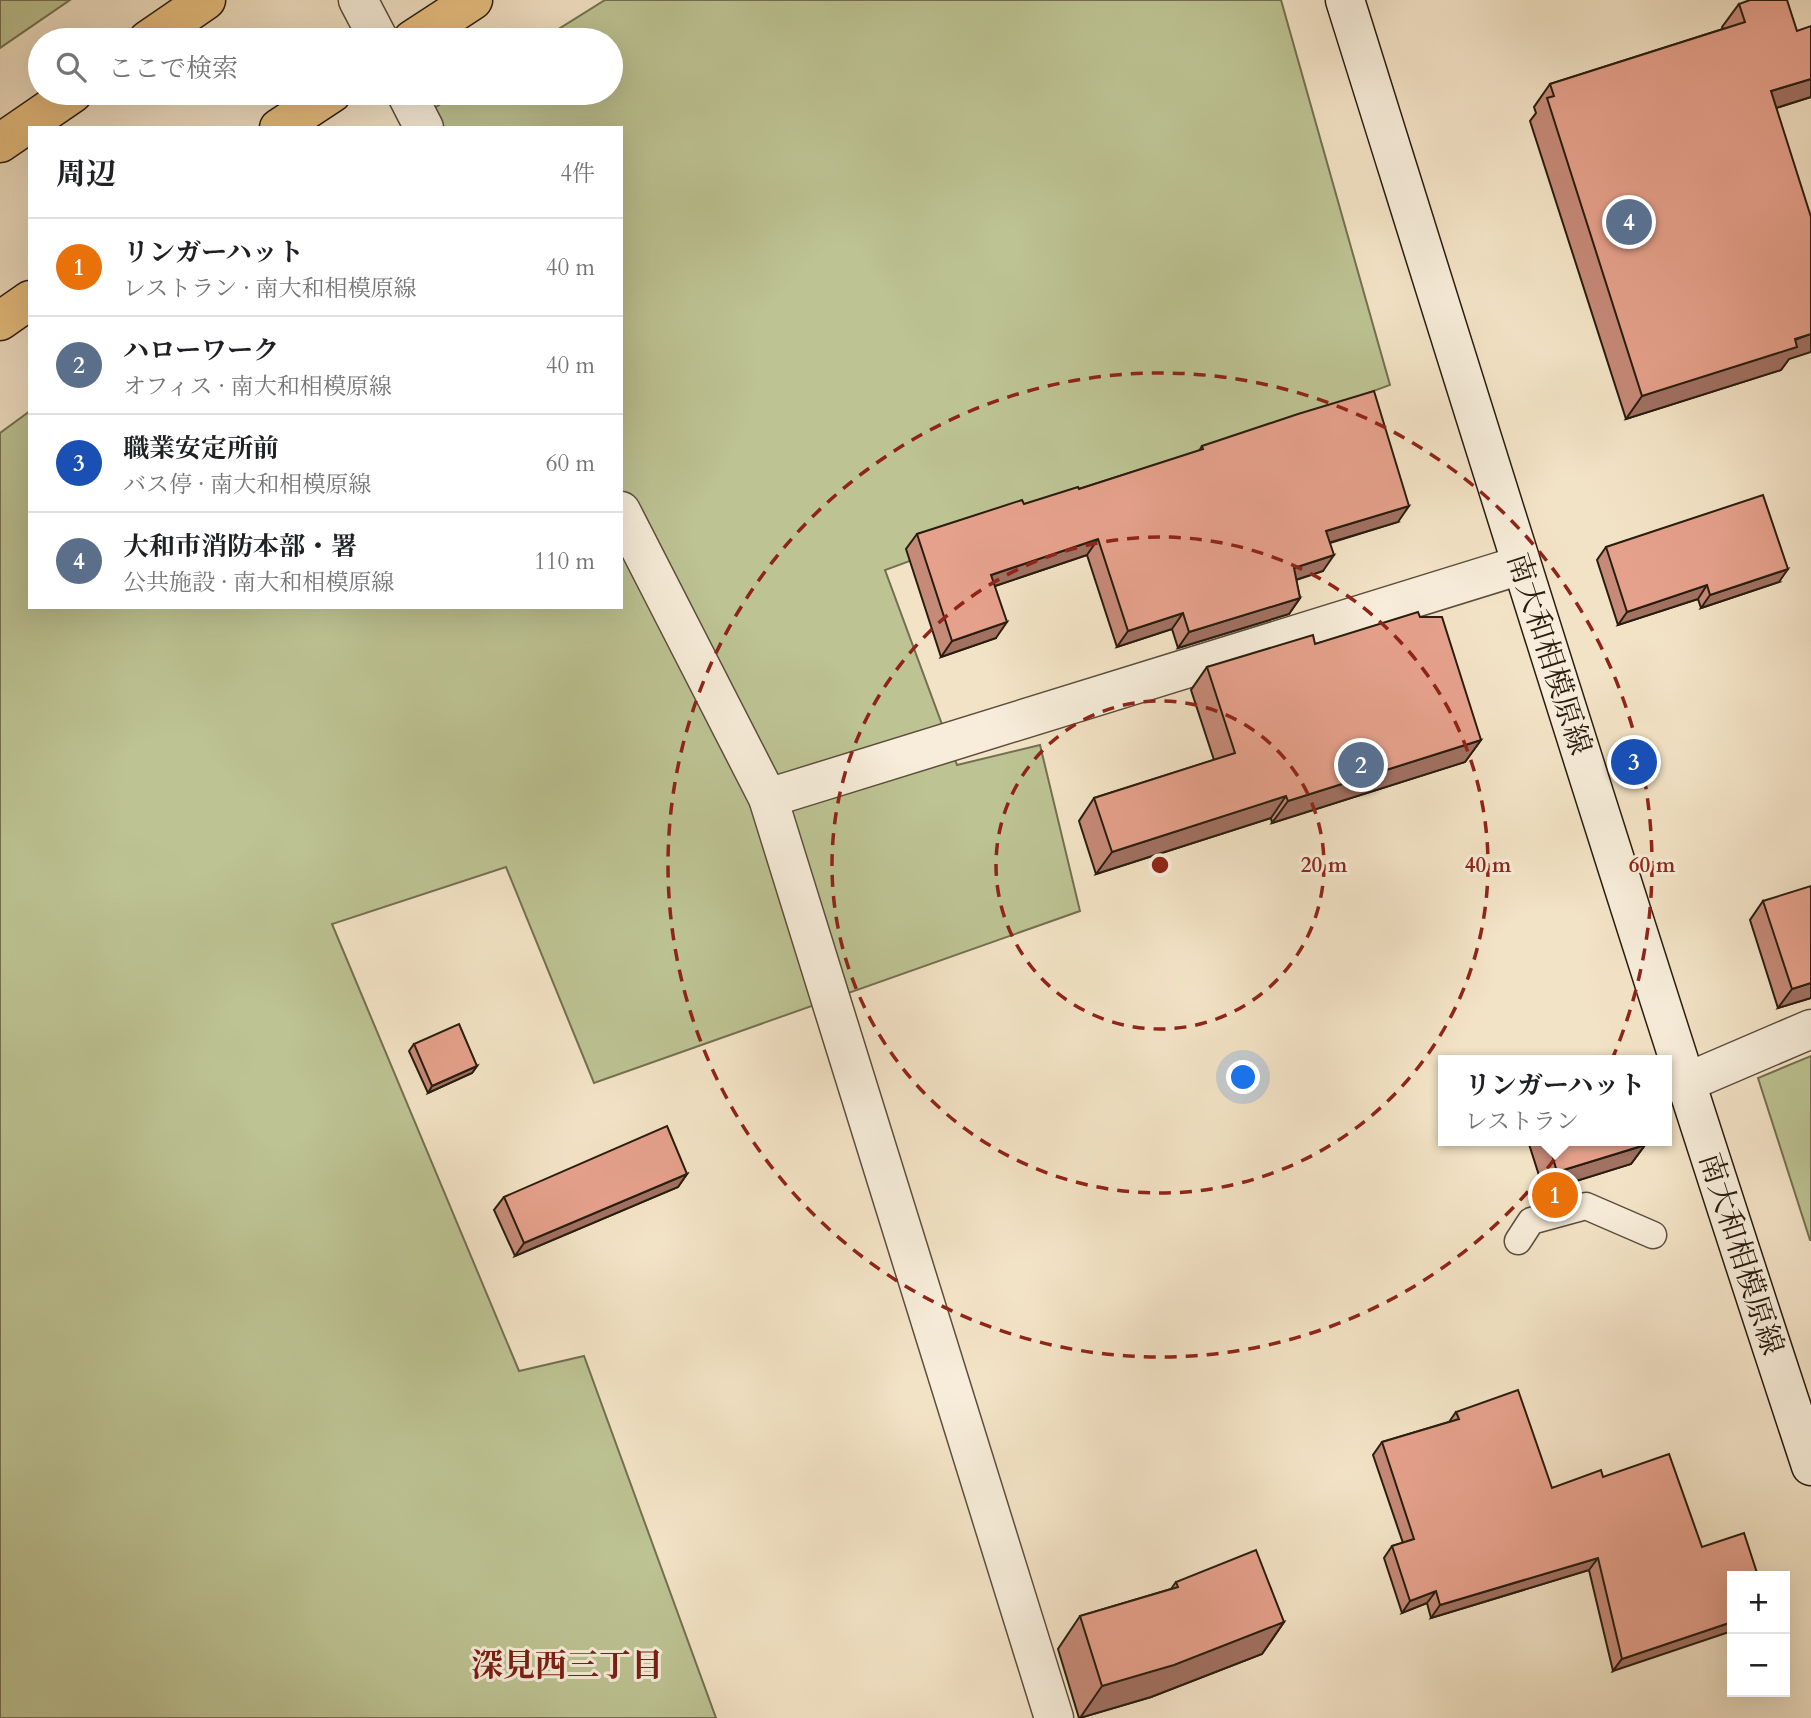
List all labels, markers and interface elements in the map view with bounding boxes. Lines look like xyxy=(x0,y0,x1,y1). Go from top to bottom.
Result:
search box xyxy=(28,28,623,105)
icon: search xyxy=(52,48,90,86)
text: ここで検索 xyxy=(108,51,238,86)
text: 周辺 xyxy=(56,154,116,195)
text: 4件 xyxy=(560,158,595,189)
pin: 4 xyxy=(1606,196,1652,248)
text: リンガーハット xyxy=(123,235,304,270)
text: 1 xyxy=(73,252,85,283)
text: 40 m xyxy=(546,252,595,283)
text: レストラン · 南大和相模原線 xyxy=(123,273,417,304)
text: ハローワーク xyxy=(123,333,279,368)
text: 2 xyxy=(73,350,85,381)
text: 40 m xyxy=(546,350,595,381)
text: オフィス · 南大和相模原線 xyxy=(123,371,392,402)
text: 職業安定所前 xyxy=(123,431,279,466)
text: 3 xyxy=(73,448,85,479)
text: 60 m xyxy=(546,448,595,479)
text: バス停 · 南大和相模原線 xyxy=(123,469,371,500)
text: 大和市消防本部・署 xyxy=(123,529,357,564)
text: 4 xyxy=(73,546,85,577)
text: 110 m xyxy=(534,546,595,577)
street label: 南大和相模原線 xyxy=(1497,548,1601,760)
text: 公共施設 · 南大和相模原線 xyxy=(123,567,394,598)
pin: 3 xyxy=(1611,736,1657,788)
pin: 2 xyxy=(1338,739,1384,791)
text: 20 m xyxy=(1301,851,1348,880)
text: 40 m xyxy=(1465,851,1512,880)
text: 60 m xyxy=(1629,851,1676,880)
centre of rings xyxy=(1148,853,1172,877)
popup xyxy=(1438,1055,1672,1146)
your location xyxy=(1226,1060,1260,1094)
text: リンガーハット xyxy=(1465,1068,1645,1103)
text: レストラン xyxy=(1465,1106,1579,1137)
street label: 南大和相模原線 xyxy=(1689,1148,1793,1360)
pin: 1 xyxy=(1532,1169,1578,1221)
map controls xyxy=(1727,1571,1790,1697)
button: + xyxy=(1727,1571,1790,1634)
button: − xyxy=(1727,1634,1790,1697)
district label: 深見西三丁目 xyxy=(471,1644,663,1688)

